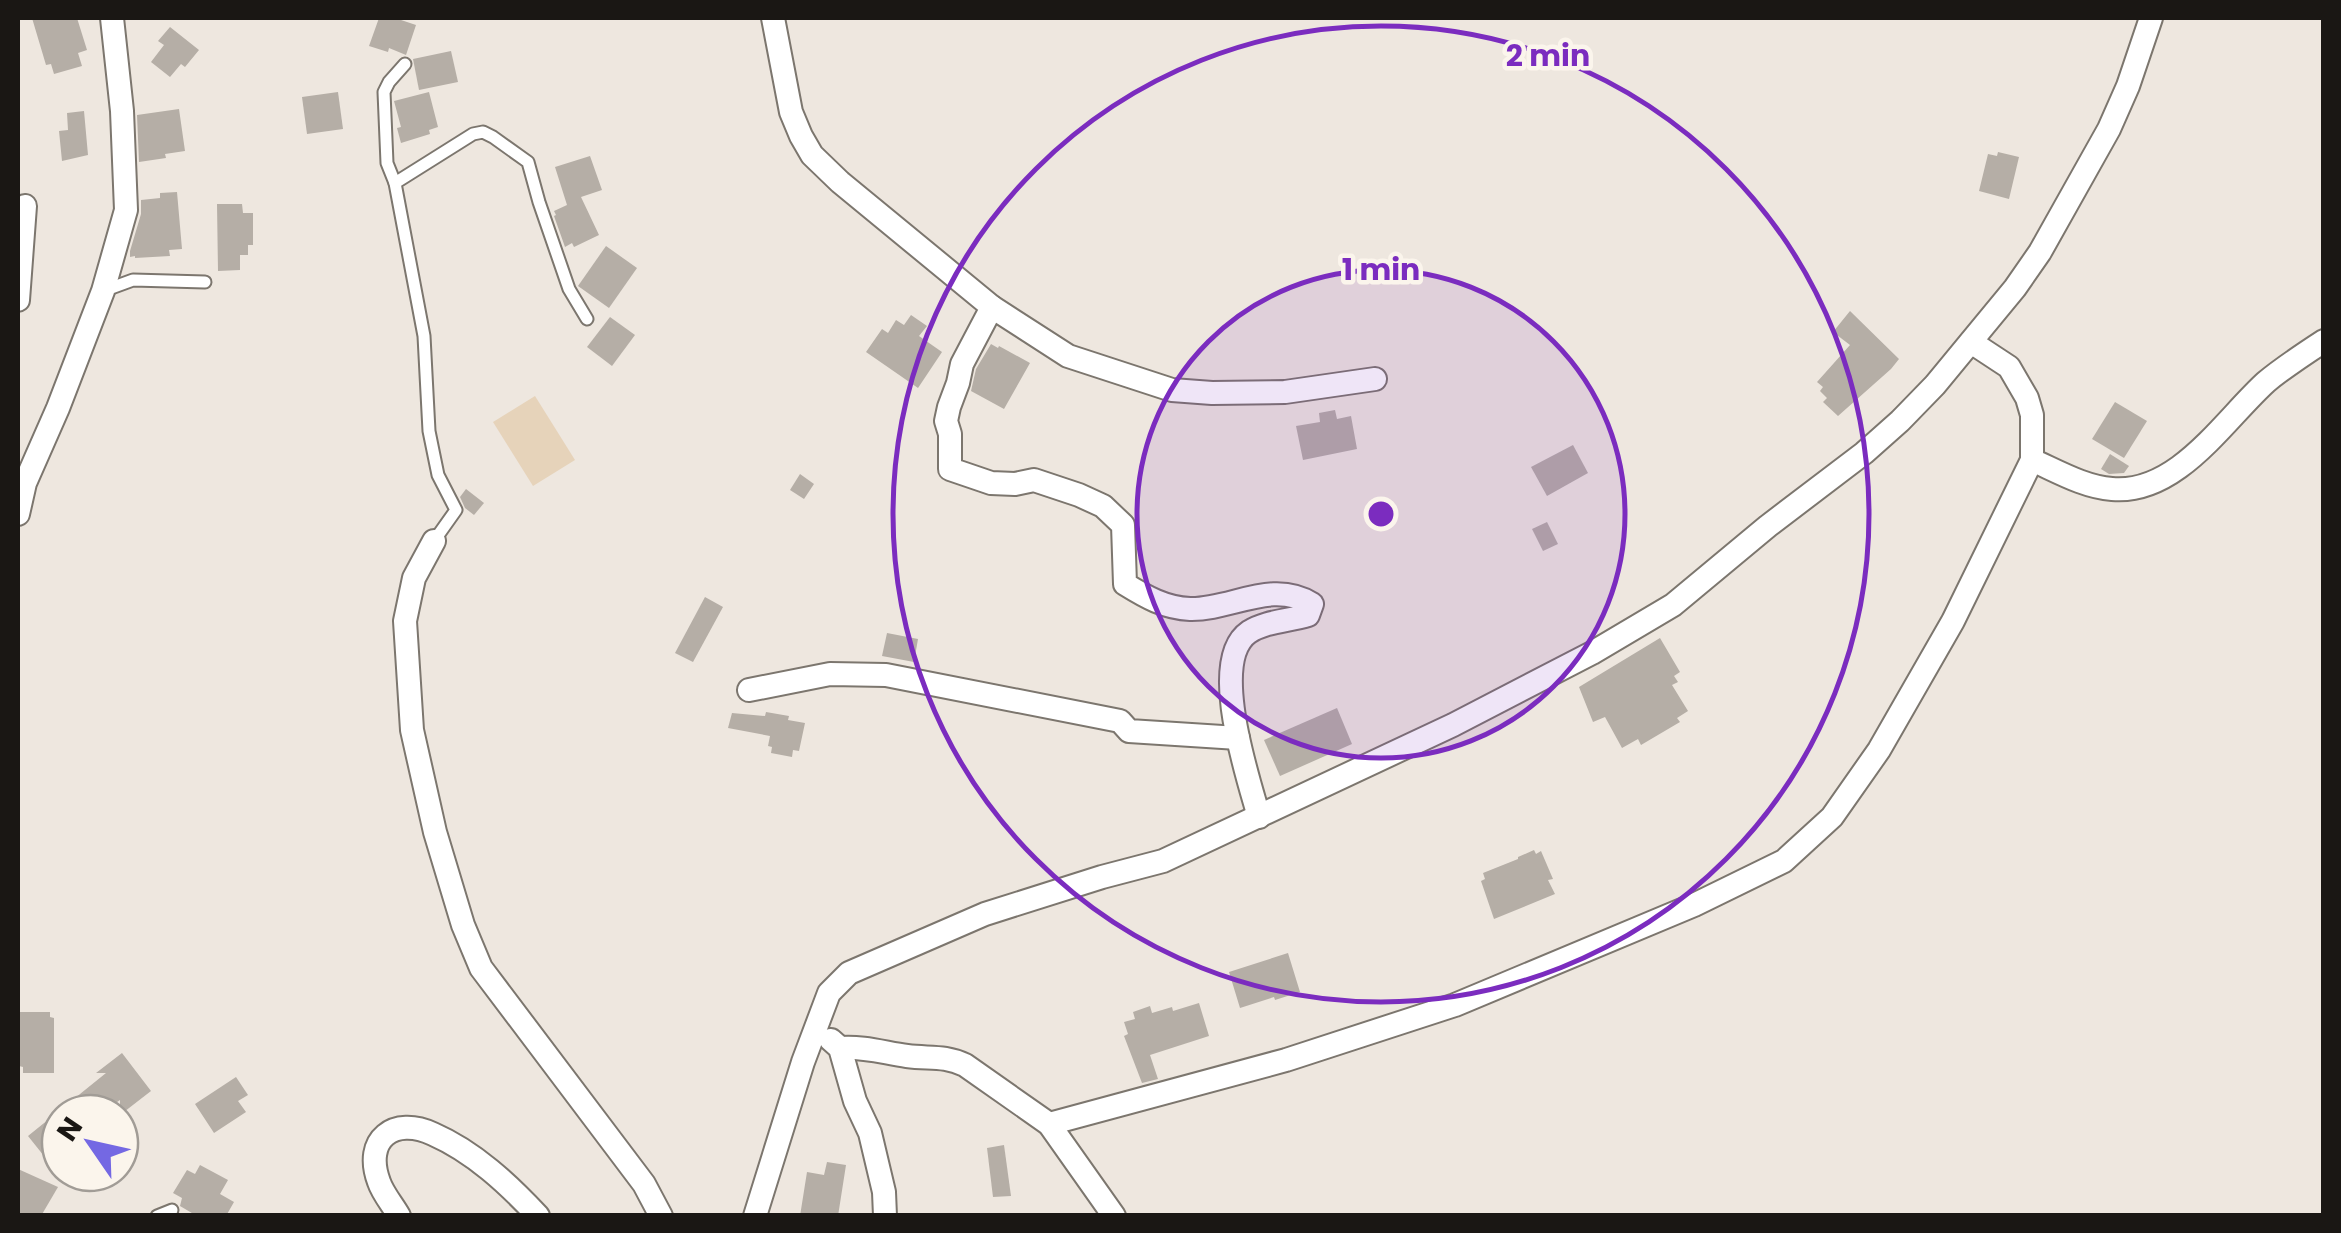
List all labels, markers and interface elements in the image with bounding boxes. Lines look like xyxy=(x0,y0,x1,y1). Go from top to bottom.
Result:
text: 2 min xyxy=(1506,34,1590,77)
text: 1 min xyxy=(1342,248,1420,291)
centre of rings xyxy=(1363,496,1399,532)
north arrow xyxy=(40,1093,140,1193)
text: N xyxy=(48,1110,92,1149)

